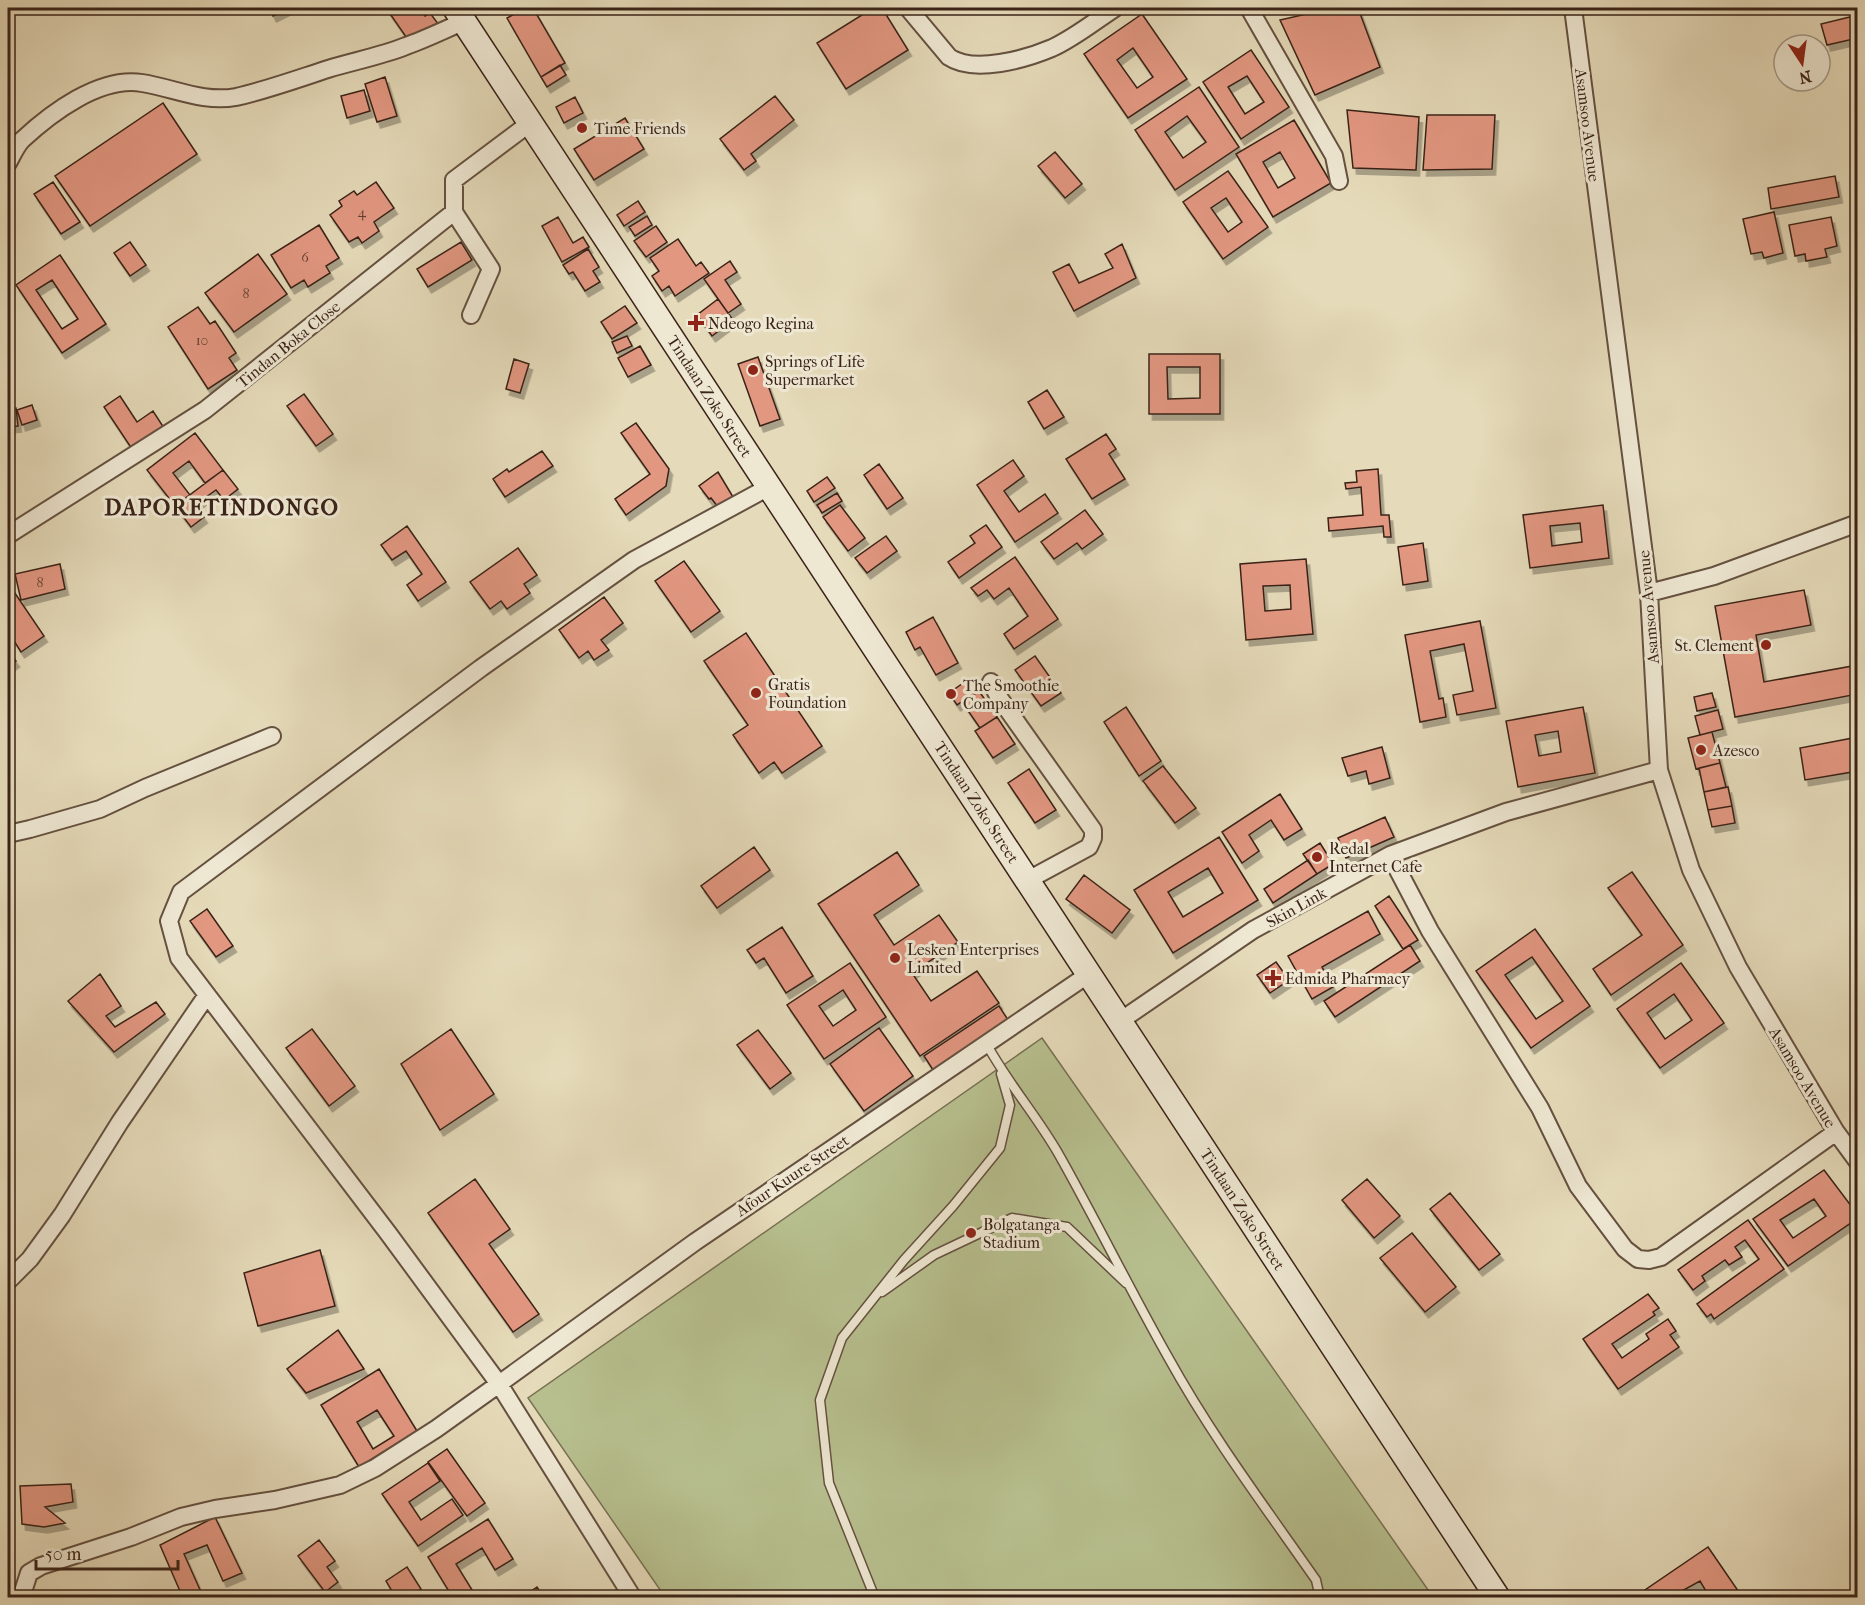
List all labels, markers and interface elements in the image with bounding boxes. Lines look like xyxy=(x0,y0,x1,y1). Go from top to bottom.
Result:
north arrow xyxy=(1772,33,1832,93)
street label: Asamsoo Avenue xyxy=(1571,66,1604,183)
text: N xyxy=(1796,67,1813,88)
place label: Time Friends xyxy=(594,119,686,138)
marker: Time Friends xyxy=(575,121,589,135)
house number: 4 xyxy=(358,204,367,221)
house number: 6 xyxy=(301,249,309,266)
house number: 8 xyxy=(242,285,250,302)
street label: Tindan Boka Close xyxy=(233,297,344,392)
place label: Ndeogo Regina xyxy=(708,314,815,333)
marker: Ndeogo Regina xyxy=(689,316,703,330)
house number: 10 xyxy=(196,332,208,349)
street label: Tindaan Zoko Street xyxy=(663,332,756,461)
place label: Springs of Life Supermarket xyxy=(765,352,865,389)
marker: Springs of Life Supermarket xyxy=(746,363,760,377)
district label: DAPORETINDONGO xyxy=(105,495,339,521)
street label: Asamsoo Avenue xyxy=(1634,549,1663,666)
house number: 8 xyxy=(36,574,44,591)
place label: St. Clement xyxy=(1674,636,1754,655)
marker: St. Clement xyxy=(1759,638,1773,652)
place label: Gratis Foundation xyxy=(768,675,847,712)
place label: The Smoothie Company xyxy=(963,676,1059,713)
marker: Gratis Foundation xyxy=(749,686,763,700)
marker: The Smoothie Company xyxy=(944,687,958,701)
street label: Tindaan Zoko Street xyxy=(930,738,1023,867)
place label: Azesco xyxy=(1712,741,1759,760)
marker: Azesco xyxy=(1694,743,1708,757)
place label: Redal Internet Cafe xyxy=(1329,839,1422,876)
marker: Redal Internet Cafe xyxy=(1310,850,1324,864)
street label: Skin Link xyxy=(1263,883,1330,932)
place label: Lesken Enterprises Limited xyxy=(907,940,1039,977)
marker: Lesken Enterprises Limited xyxy=(888,951,902,965)
place label: Edmida Pharmacy xyxy=(1285,969,1410,988)
marker: Edmida Pharmacy xyxy=(1266,971,1280,985)
street label: Asamsoo Avenue xyxy=(1765,1023,1840,1131)
street label: Afour Kuure Street xyxy=(731,1130,853,1221)
street label: Tindaan Zoko Street xyxy=(1196,1145,1289,1274)
place label: Bolgatanga Stadium xyxy=(983,1215,1061,1252)
marker: Bolgatanga Stadium xyxy=(964,1226,978,1240)
scale bar xyxy=(36,1533,178,1571)
text: 50 m xyxy=(45,1544,82,1565)

